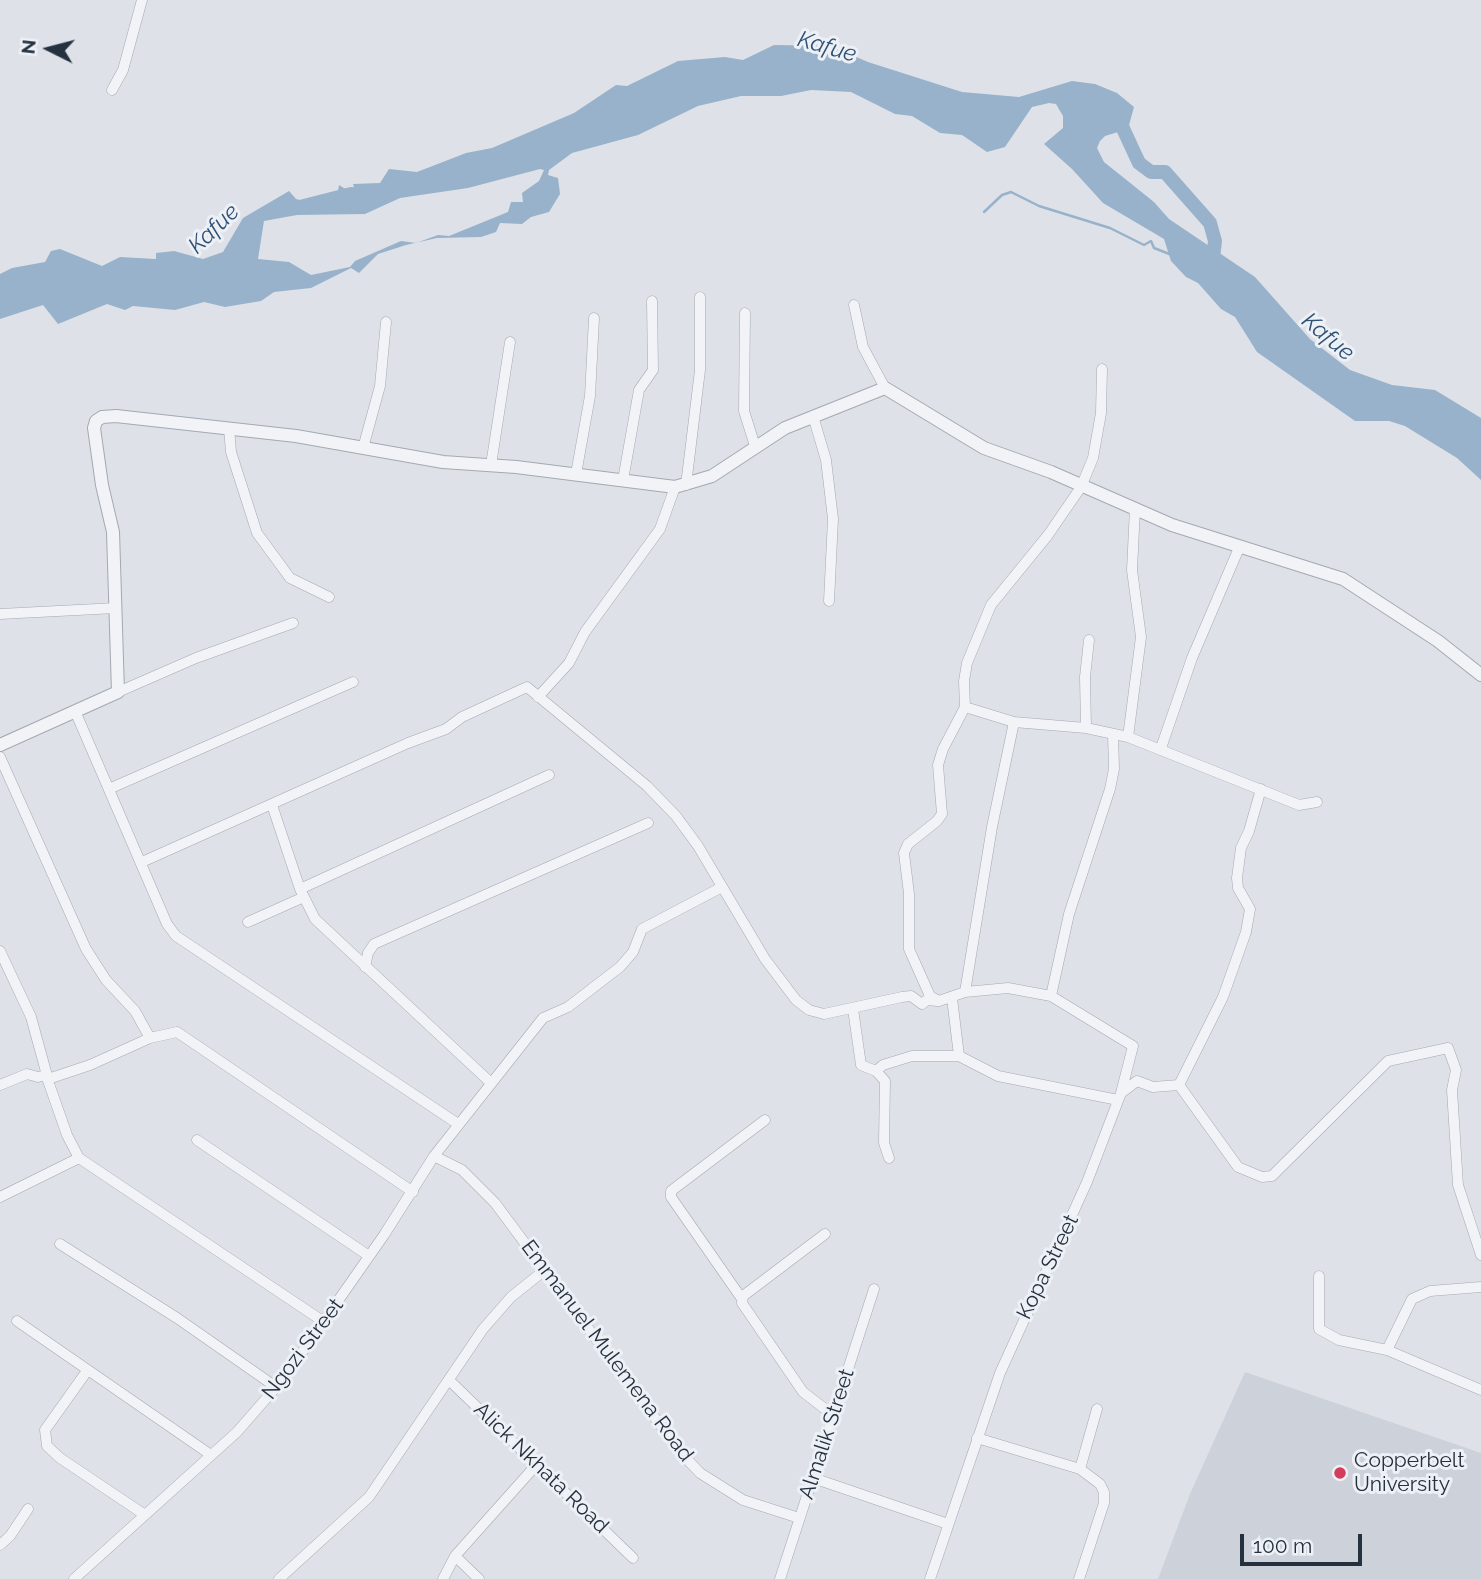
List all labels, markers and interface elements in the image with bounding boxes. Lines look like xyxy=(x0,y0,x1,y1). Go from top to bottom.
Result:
north arrow xyxy=(14,14,84,84)
water label: Kafue xyxy=(794,25,860,69)
text: N xyxy=(16,38,40,55)
water label: Kafue xyxy=(183,198,245,260)
water label: Kafue xyxy=(1296,307,1360,367)
street label: Kopa Street xyxy=(1012,1211,1084,1323)
street label: Emmanuel Mulemena Road xyxy=(515,1235,699,1467)
street label: Ngozi Street xyxy=(257,1294,349,1404)
street label: Almalik Street xyxy=(794,1366,860,1502)
street label: Alick Nkhata Road xyxy=(468,1397,614,1539)
place label: Copperbelt University xyxy=(1354,1448,1465,1498)
marker: Copperbelt University xyxy=(1332,1465,1348,1481)
scale bar xyxy=(1243,1520,1366,1564)
text: 100 m xyxy=(1253,1533,1312,1558)

